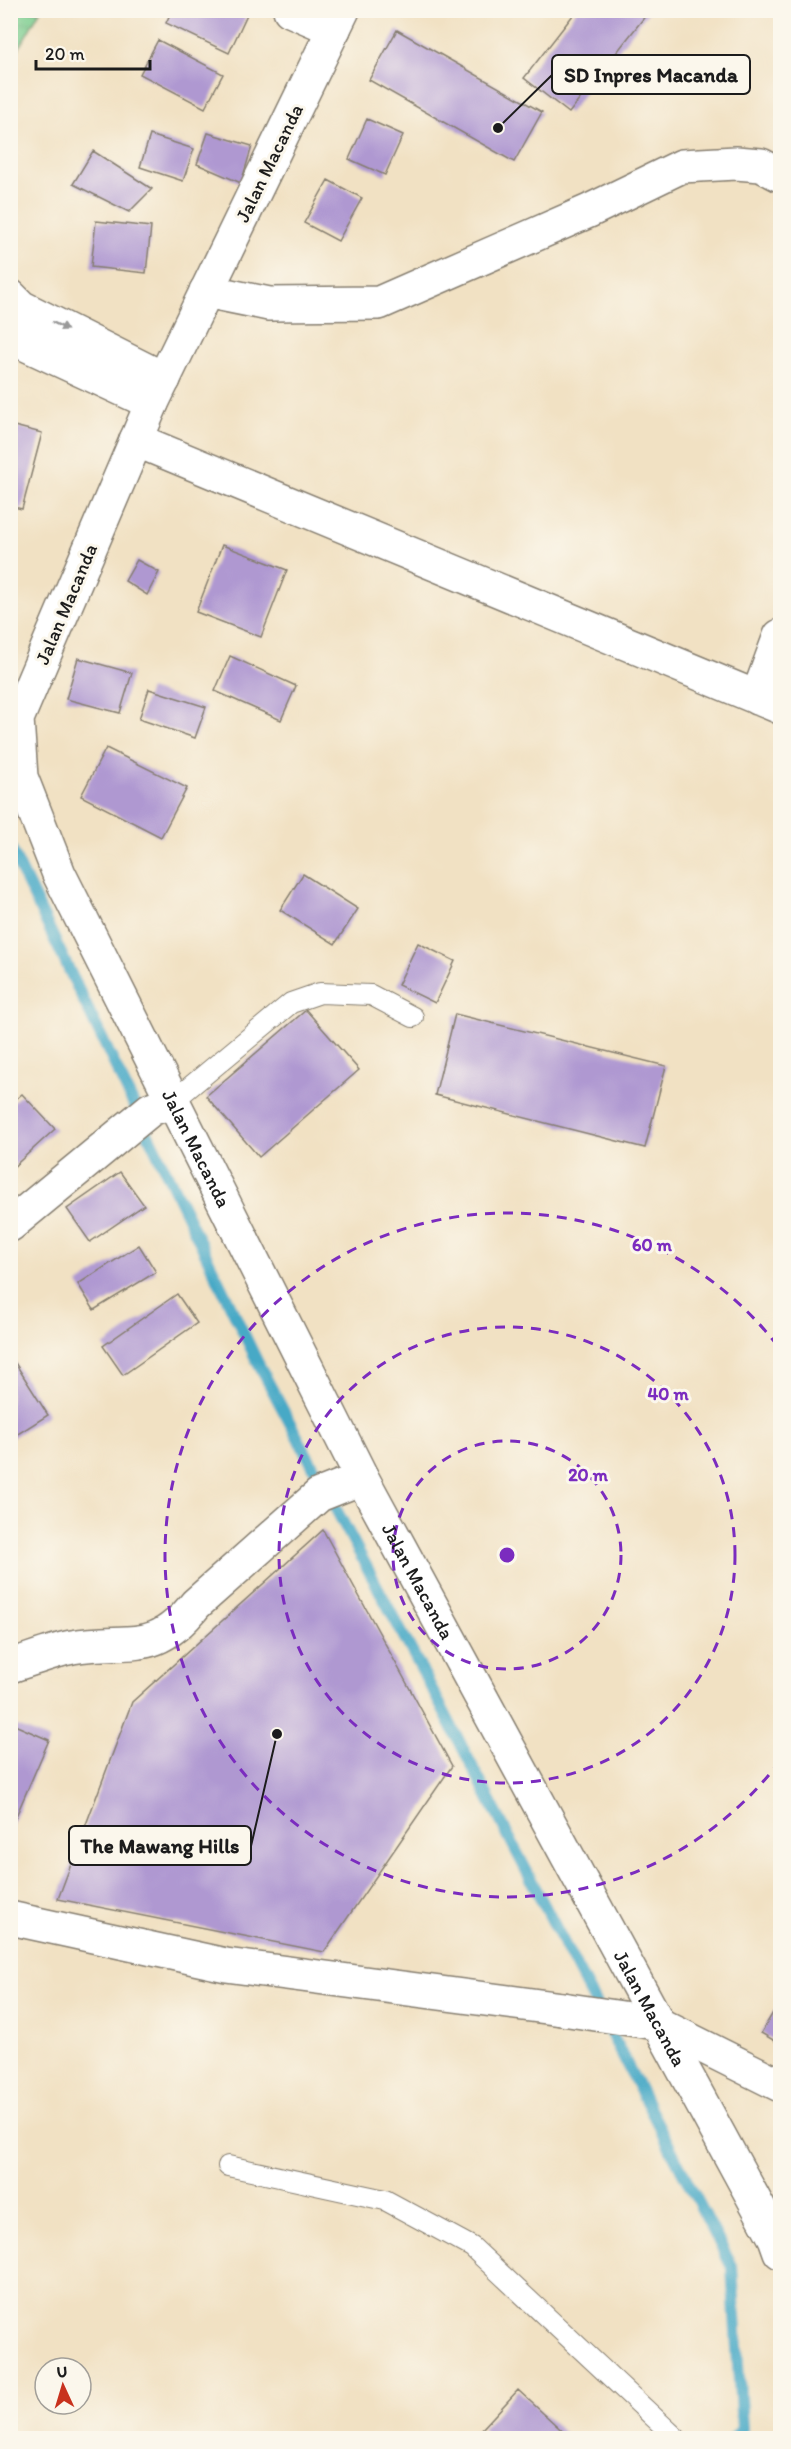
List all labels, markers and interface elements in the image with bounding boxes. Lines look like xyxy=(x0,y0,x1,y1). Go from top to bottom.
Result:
scale bar xyxy=(36,33,150,71)
text: 20 m xyxy=(45,43,85,65)
callout: SD Inpres Macanda xyxy=(552,55,750,94)
text: SD Inpres Macanda xyxy=(564,62,739,88)
street label: Jalan Macanda xyxy=(230,100,308,226)
one-way arrow xyxy=(51,321,68,331)
street label: Jalan Macanda xyxy=(30,540,102,668)
street label: Jalan Macanda xyxy=(157,1086,236,1212)
text: 60 m xyxy=(632,1234,673,1256)
text: 40 m xyxy=(647,1383,689,1405)
text: 20 m xyxy=(568,1464,609,1486)
street label: Jalan Macanda xyxy=(377,1519,459,1644)
centre of rings xyxy=(497,1545,517,1565)
callout: The Mawang Hills xyxy=(69,1826,251,1865)
text: The Mawang Hills xyxy=(80,1833,239,1859)
street label: Jalan Macanda xyxy=(609,1946,691,2071)
north arrow xyxy=(33,2356,93,2416)
text: U xyxy=(56,2362,68,2381)

